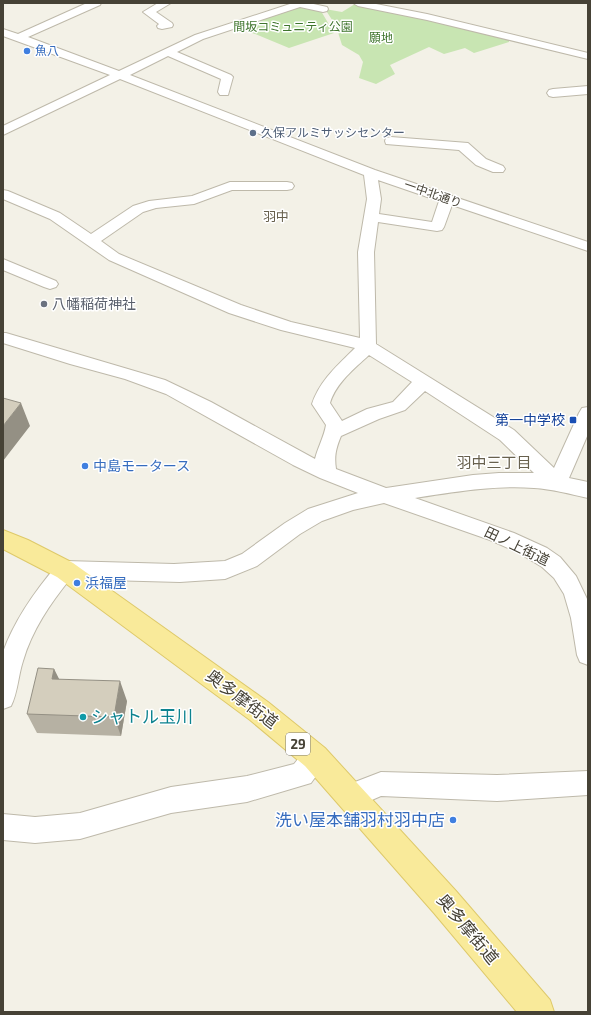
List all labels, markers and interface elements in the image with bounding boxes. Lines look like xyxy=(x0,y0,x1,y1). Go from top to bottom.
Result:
park label: 間坂コミュニティ公園 xyxy=(233,19,353,33)
park label: 願地 xyxy=(369,30,393,44)
place label: 魚八 xyxy=(35,43,59,57)
marker: 魚八 xyxy=(22,46,32,56)
place label: 久保アルミサッシセンター xyxy=(261,125,405,139)
marker: 久保アルミサッシセンター xyxy=(248,128,258,138)
street label: 一中北通り xyxy=(403,177,464,209)
district label: 羽中 xyxy=(263,208,289,224)
place label: 八幡稲荷神社 xyxy=(52,295,136,312)
marker: 八幡稲荷神社 xyxy=(39,299,49,309)
place label: 第一中学校 xyxy=(495,411,565,428)
marker: 第一中学校 xyxy=(568,415,578,425)
district label: 羽中三丁目 xyxy=(456,453,532,471)
place label: 中島モータース xyxy=(93,457,190,474)
marker: 中島モータース xyxy=(80,461,90,471)
street label: 田ノ上街道 xyxy=(482,523,552,569)
place label: 浜福屋 xyxy=(85,574,127,591)
marker: 浜福屋 xyxy=(72,578,82,588)
street label: 奥多摩街道 xyxy=(203,665,283,732)
place label: シャトル玉川 xyxy=(91,706,193,726)
marker: シャトル玉川 xyxy=(78,712,88,722)
road number: 29 xyxy=(286,733,310,755)
place label: 洗い屋本舗羽村羽中店 xyxy=(275,809,445,829)
marker: 洗い屋本舗羽村羽中店 xyxy=(448,815,458,825)
street label: 奥多摩街道 xyxy=(434,889,504,967)

